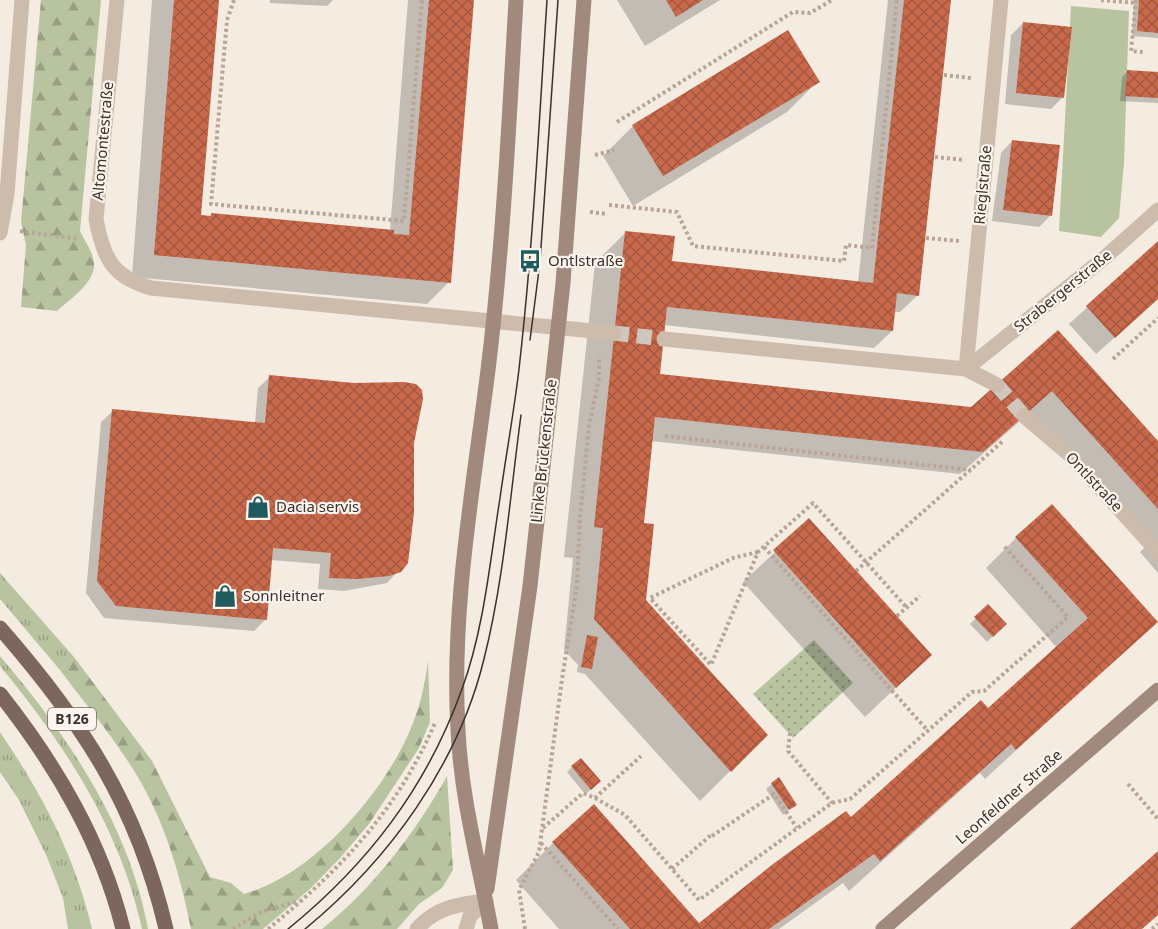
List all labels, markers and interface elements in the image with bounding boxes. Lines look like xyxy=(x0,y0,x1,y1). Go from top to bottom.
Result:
street label: Altomontestraße xyxy=(87,81,117,201)
street label: Rieglstraße xyxy=(969,144,995,225)
street label: Strabergerstraße xyxy=(1009,245,1115,336)
bus stop icon: Ontlstraße xyxy=(517,248,543,274)
place label: Ontlstraße xyxy=(548,250,623,270)
street label: Linke Brückenstraße xyxy=(526,378,560,524)
street label: Ontlstraße xyxy=(1062,447,1128,516)
shop icon: Dacia servis xyxy=(245,494,271,520)
place label: Dacia servis xyxy=(276,496,359,516)
shop icon: Sonnleitner xyxy=(212,583,238,609)
place label: Sonnleitner xyxy=(243,585,324,605)
road number: B126 xyxy=(48,708,96,730)
street label: Leonfeldner Straße xyxy=(951,744,1066,848)

